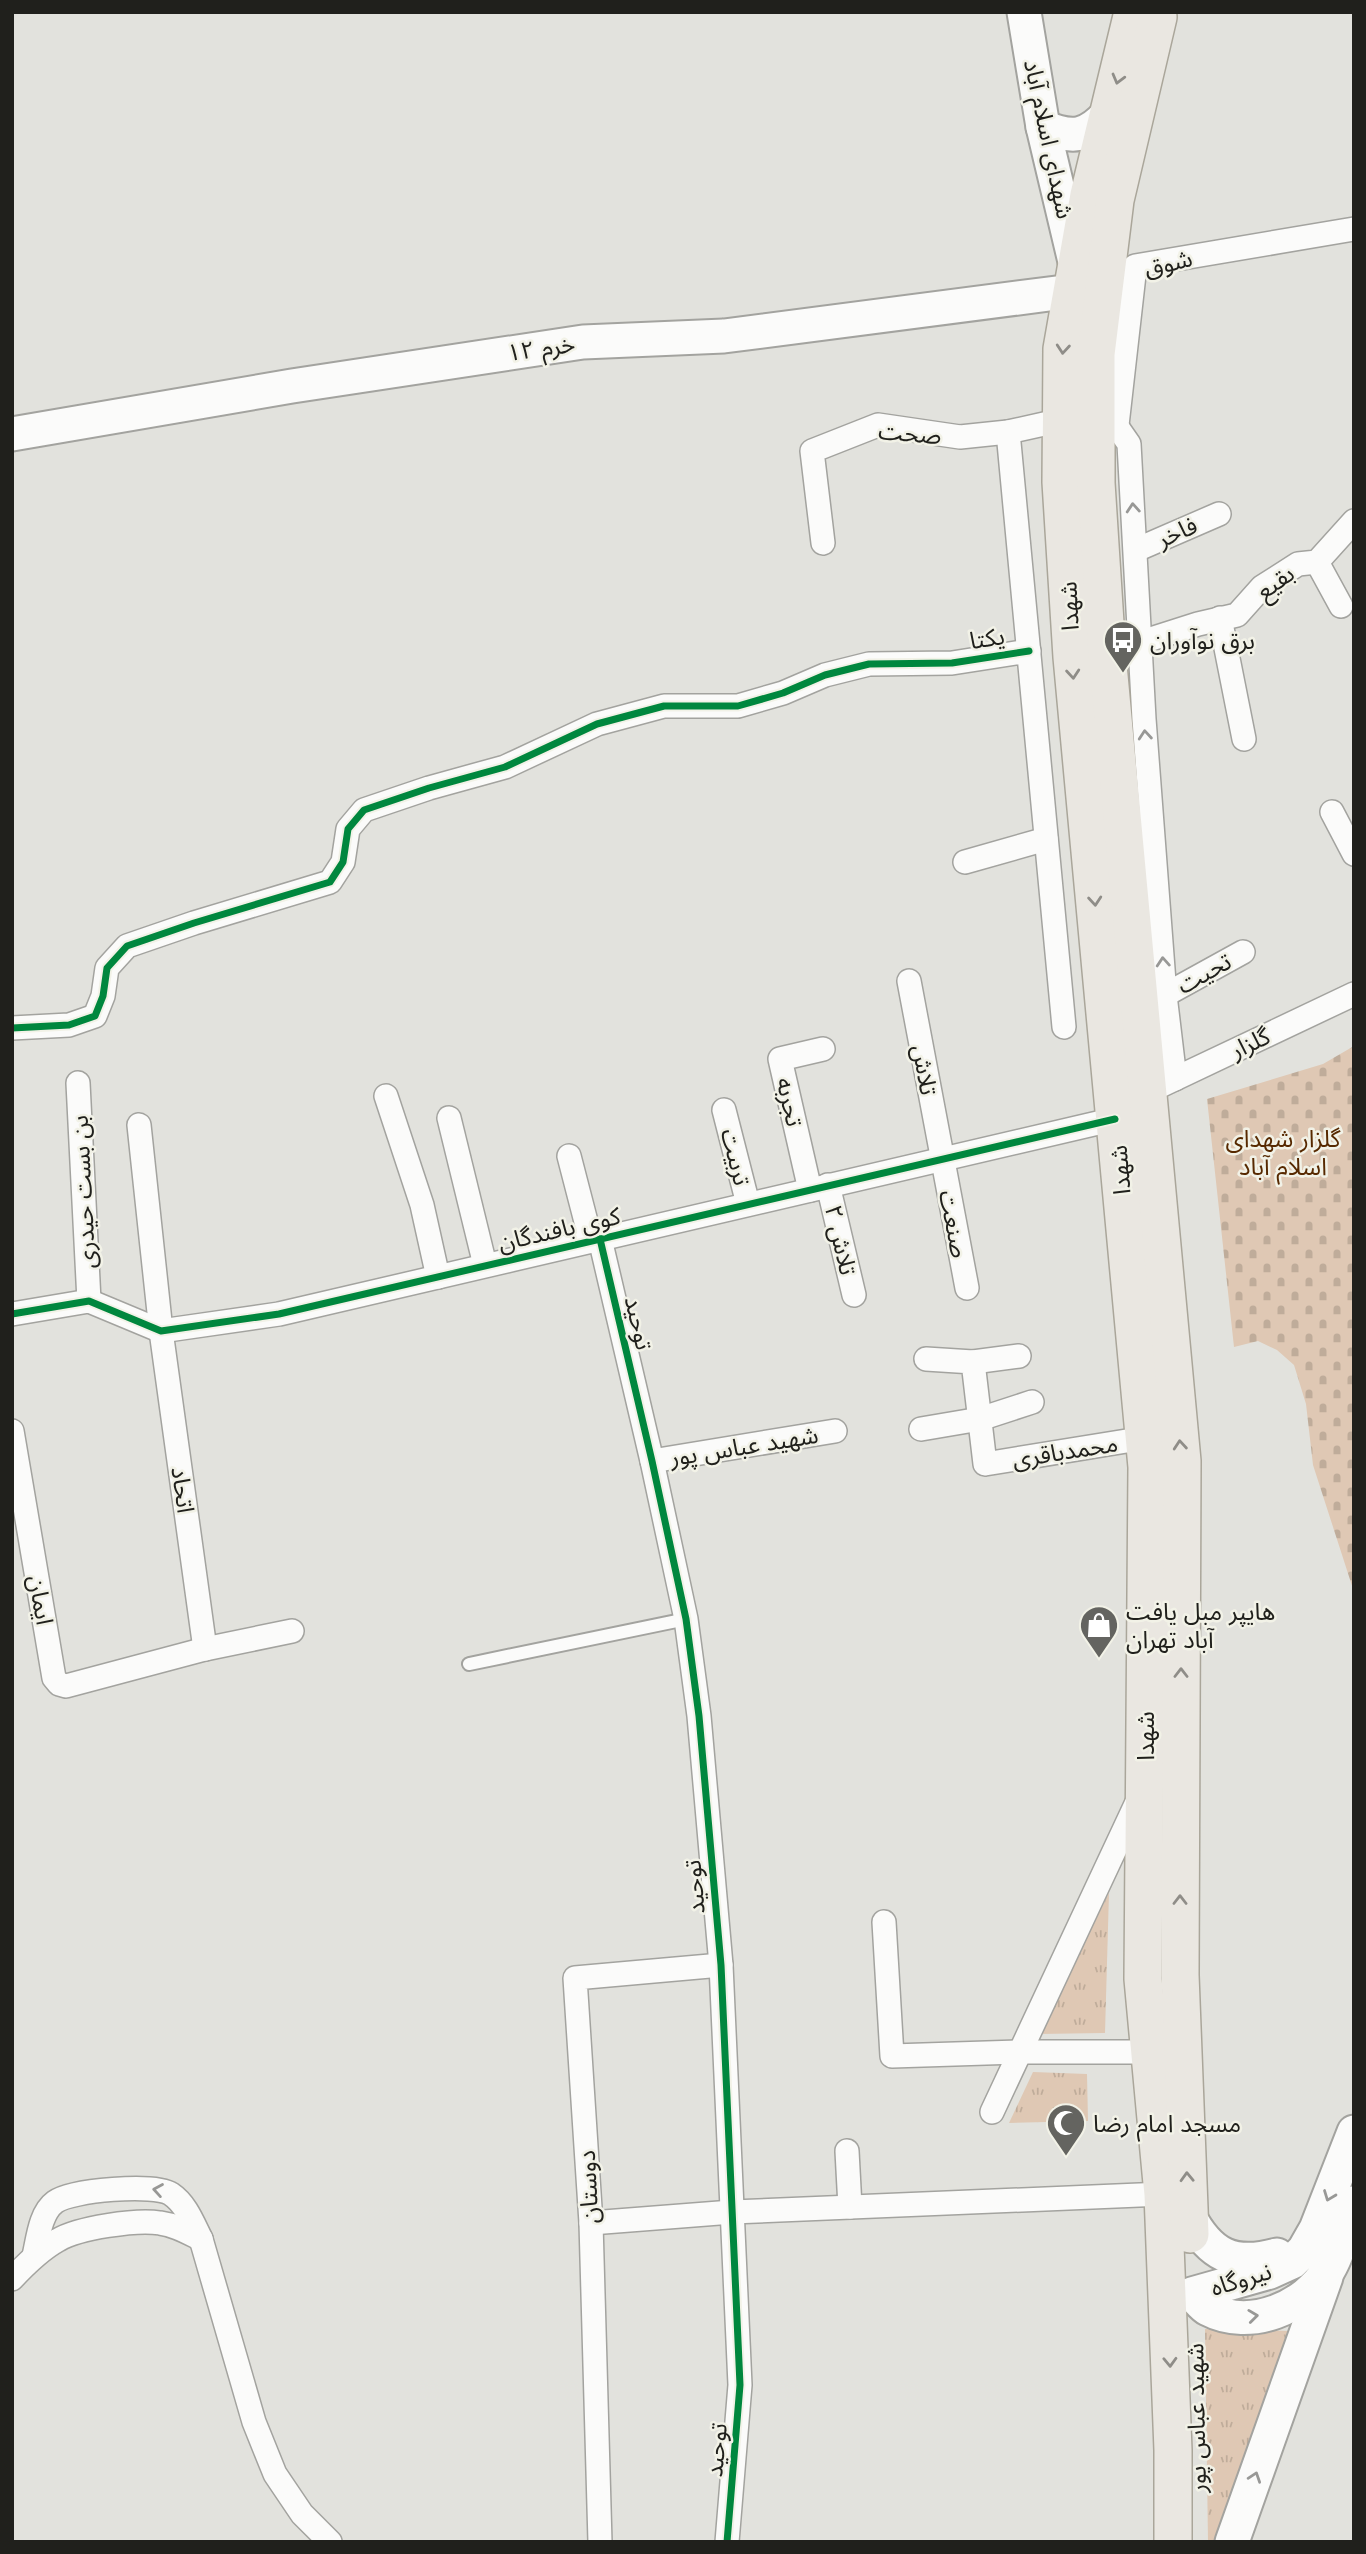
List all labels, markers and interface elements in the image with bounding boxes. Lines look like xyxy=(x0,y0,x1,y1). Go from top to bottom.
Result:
street label: شهدای اسلام آباد xyxy=(1014,57,1080,222)
one-way arrow xyxy=(1111,72,1126,84)
street label: شوق xyxy=(1141,243,1195,283)
street label: خرم ۱۲ xyxy=(505,329,577,371)
one-way arrow xyxy=(1056,344,1071,355)
street label: صحت xyxy=(877,416,943,450)
one-way arrow xyxy=(1126,503,1141,514)
street label: فاخر xyxy=(1151,510,1202,554)
street label: بقیع xyxy=(1250,558,1301,608)
street label: شهدا xyxy=(1053,581,1085,631)
bus stop icon: برق نوآوران xyxy=(1102,619,1144,674)
street label: یکتا xyxy=(967,621,1007,655)
place label: برق نوآوران xyxy=(1150,626,1255,655)
one-way arrow xyxy=(1066,669,1081,680)
one-way arrow xyxy=(1138,730,1153,741)
one-way arrow xyxy=(1087,895,1102,907)
street label: تحیت xyxy=(1172,946,1236,1000)
one-way arrow xyxy=(1156,957,1171,968)
street label: گلزار xyxy=(1225,1021,1275,1065)
street label: تلاش xyxy=(906,1043,944,1097)
street label: تجربه xyxy=(770,1075,810,1129)
street label: بن بست حیدری xyxy=(65,1115,101,1269)
park label: گلزار شهدای اسلام آباد xyxy=(1226,1124,1342,1185)
street label: تربیت xyxy=(715,1126,757,1188)
street label: شهدا xyxy=(1103,1144,1137,1196)
street label: صنعت xyxy=(933,1188,975,1260)
street label: کوی بافندگان xyxy=(495,1201,624,1257)
street label: تلاش ۲ xyxy=(819,1202,863,1278)
street label: توحید xyxy=(619,1293,659,1353)
street label: شهید عباس پور xyxy=(667,1420,820,1473)
street label: محمدباقری xyxy=(1010,1428,1120,1474)
one-way arrow xyxy=(1173,1440,1188,1451)
street label: اتحاد xyxy=(165,1465,201,1515)
street label: ایمان xyxy=(22,1573,60,1627)
place label: هایپر مبل یافت آباد تهران xyxy=(1126,1597,1275,1654)
shop icon: هایپر مبل یافت آباد تهران xyxy=(1078,1604,1120,1659)
one-way arrow xyxy=(1173,1667,1189,1677)
street label: شهدا xyxy=(1131,1711,1160,1761)
street label: توحید xyxy=(677,1859,711,1915)
one-way arrow xyxy=(1172,1894,1188,1905)
mosque icon: مسجد امام رضا xyxy=(1045,2102,1087,2157)
place label: مسجد امام رضا xyxy=(1093,2109,1241,2142)
street label: دوستان xyxy=(572,2150,604,2224)
one-way arrow xyxy=(1180,2171,1195,2182)
one-way arrow xyxy=(152,2184,164,2199)
one-way arrow xyxy=(1323,2189,1337,2201)
street label: نیروگاه xyxy=(1207,2256,1275,2302)
one-way arrow xyxy=(1247,2308,1259,2323)
street label: شهید عباس پور xyxy=(1180,2343,1213,2494)
one-way arrow xyxy=(1162,2357,1177,2368)
street label: توحید xyxy=(699,2422,733,2478)
one-way arrow xyxy=(1247,2472,1261,2484)

